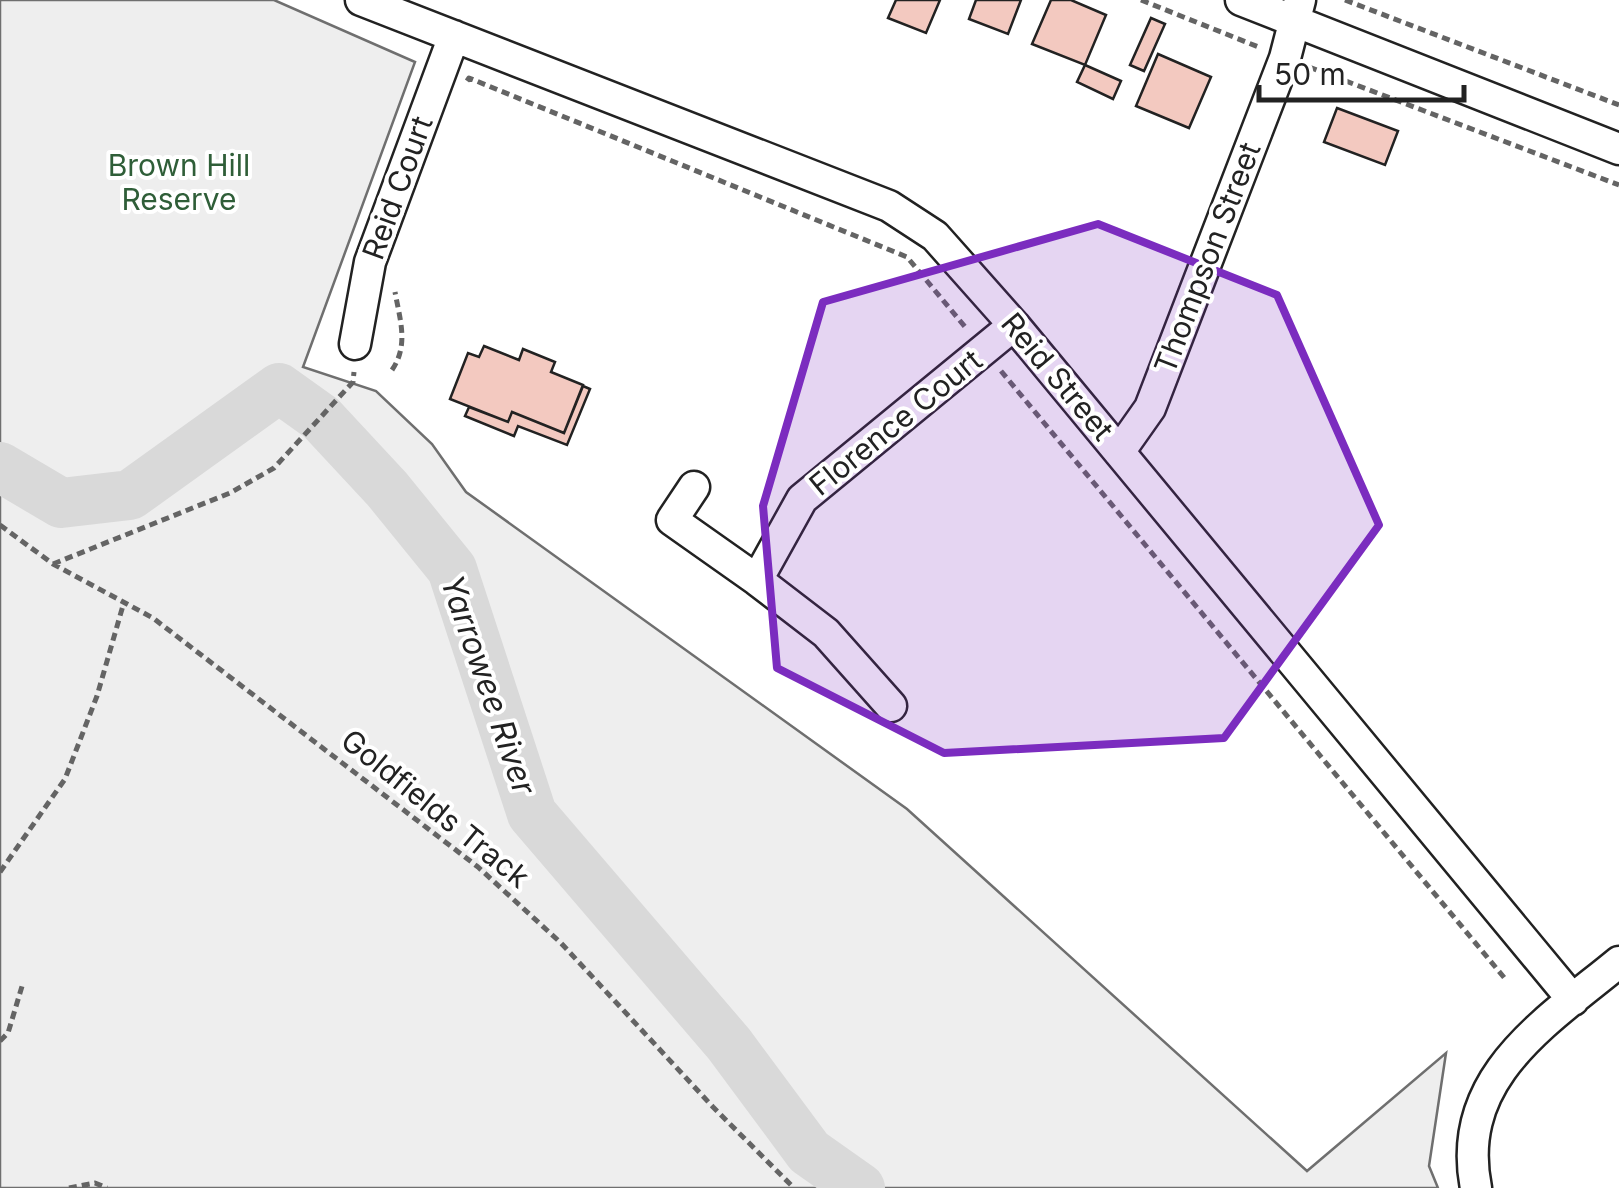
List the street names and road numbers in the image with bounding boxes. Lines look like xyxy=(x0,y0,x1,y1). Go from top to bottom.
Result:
street label: Reid Court xyxy=(355,111,440,264)
street label: Thompson Street xyxy=(1146,137,1268,378)
street label: Reid Street xyxy=(994,305,1122,447)
street label: Florence Court xyxy=(802,342,989,503)
street label: Goldfields Track xyxy=(334,721,537,895)

